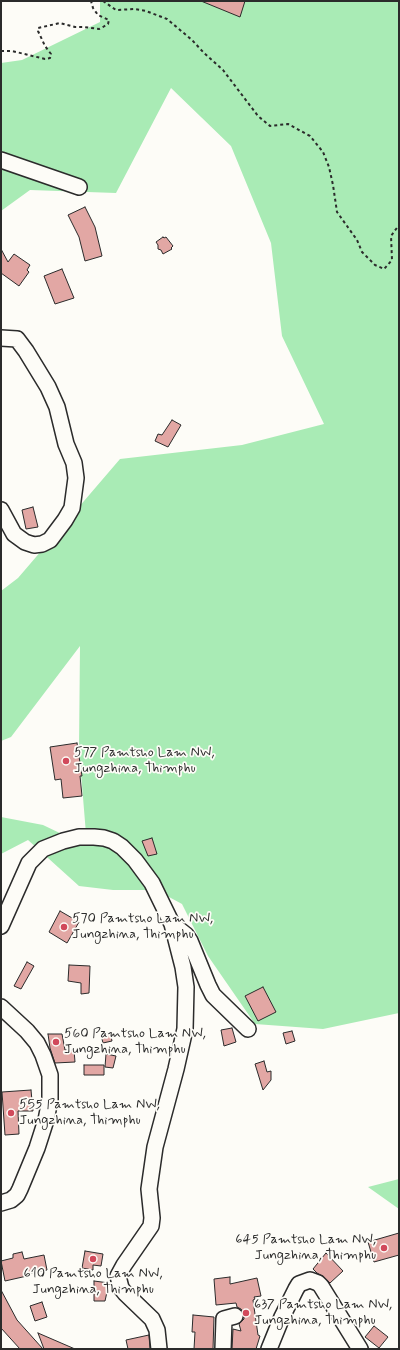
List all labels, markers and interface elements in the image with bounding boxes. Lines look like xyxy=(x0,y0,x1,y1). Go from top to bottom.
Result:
place label: 577 Pamtsho Lam NW, Jungzhina, Thimphu xyxy=(74,745,214,778)
marker: 577 Pamtsho Lam NW, Jungzhina, Thimphu xyxy=(61,756,71,766)
place label: 570 Pamtsho Lam NW, Jungzhina, Thimphu xyxy=(72,911,213,944)
marker: 570 Pamtsho Lam NW, Jungzhina, Thimphu xyxy=(59,922,69,932)
place label: 560 Pamtsho Lam NW, Jungzhina, Thimphu xyxy=(64,1026,206,1058)
marker: 560 Pamtsho Lam NW, Jungzhina, Thimphu xyxy=(51,1037,61,1047)
place label: 555 Pamtsho Lam NW, Jungzhina, Thimphu xyxy=(19,1097,160,1130)
marker: 555 Pamtsho Lam NW, Jungzhina, Thimphu xyxy=(6,1108,16,1118)
place label: 645 Pamtsho Lam NW, Jungzhina, Thimphu xyxy=(235,1232,376,1264)
marker: 645 Pamtsho Lam NW, Jungzhina, Thimphu xyxy=(379,1243,389,1253)
marker: 610 Pamtsho Lam NW, Jungzhina, Thimphu xyxy=(88,1254,98,1264)
place label: 610 Pamtsho Lam NW, Jungzhina, Thimphu xyxy=(24,1266,162,1298)
place label: 637 Pamtsho Lam NW, Jungzhina, Thimphu xyxy=(254,1297,392,1330)
marker: 637 Pamtsho Lam NW, Jungzhina, Thimphu xyxy=(241,1308,251,1318)

